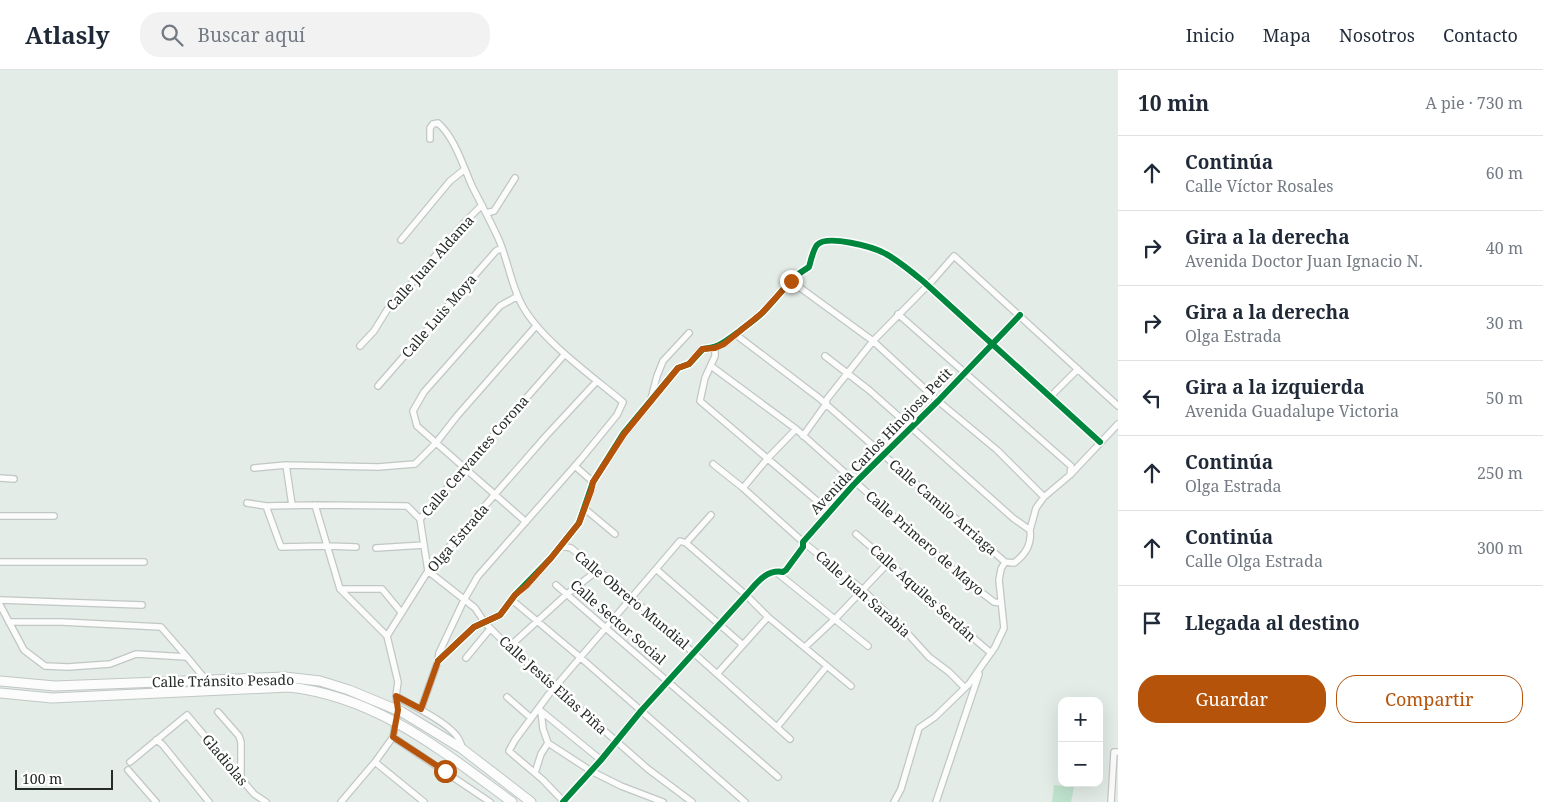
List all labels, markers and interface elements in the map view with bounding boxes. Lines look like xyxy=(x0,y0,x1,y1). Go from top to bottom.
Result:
search box xyxy=(140,12,490,57)
text: Atlasly xyxy=(25,18,110,51)
icon: search xyxy=(158,21,186,49)
text: Buscar aquí xyxy=(198,22,305,48)
text: Inicio xyxy=(1186,23,1235,47)
text: Mapa xyxy=(1263,23,1311,47)
text: Nosotros xyxy=(1339,23,1415,47)
text: Contacto xyxy=(1443,23,1518,47)
text: 10 min xyxy=(1138,89,1209,117)
text: A pie · 730 m xyxy=(1426,92,1523,114)
text: Continúa xyxy=(1185,149,1273,175)
icon: ahead xyxy=(1138,159,1166,187)
text: 60 m xyxy=(1486,162,1523,184)
text: Calle Víctor Rosales xyxy=(1185,175,1334,197)
street label: Calle Juan Aldama xyxy=(382,211,478,315)
text: Gira a la derecha xyxy=(1185,224,1350,250)
icon: right xyxy=(1138,234,1166,262)
text: 40 m xyxy=(1486,237,1523,259)
text: Avenida Doctor Juan Ignacio N. xyxy=(1185,250,1423,272)
street label: Calle Luis Moya xyxy=(397,270,480,362)
route end xyxy=(780,270,803,293)
text: Gira a la derecha xyxy=(1185,299,1350,325)
icon: right xyxy=(1138,309,1166,337)
text: 30 m xyxy=(1486,312,1523,334)
text: Olga Estrada xyxy=(1185,325,1281,347)
street label: Avenida Carlos Hinojosa Petit xyxy=(805,363,956,518)
text: Gira a la izquierda xyxy=(1185,374,1365,400)
icon: left xyxy=(1138,384,1166,412)
text: 50 m xyxy=(1486,387,1523,409)
street label: Calle Cervantes Corona xyxy=(417,391,533,520)
text: Avenida Guadalupe Victoria xyxy=(1185,400,1399,422)
text: Continúa xyxy=(1185,449,1273,475)
street label: Calle Camilo Arriaga xyxy=(885,454,1001,559)
icon: ahead xyxy=(1138,459,1166,487)
text: 250 m xyxy=(1477,462,1523,484)
text: Olga Estrada xyxy=(1185,475,1281,497)
street label: Calle Primero de Mayo xyxy=(862,486,989,599)
street label: Olga Estrada xyxy=(423,499,493,576)
text: Continúa xyxy=(1185,524,1273,550)
icon: ahead xyxy=(1138,534,1166,562)
text: 300 m xyxy=(1477,537,1523,559)
street label: Calle Aquiles Serdán xyxy=(866,540,981,645)
street label: Calle Obrero Mundial xyxy=(571,546,694,654)
street label: Calle Juan Sarabia xyxy=(812,546,915,641)
text: Calle Olga Estrada xyxy=(1185,550,1323,572)
street label: Calle Sector Social xyxy=(567,575,671,669)
icon: arrive xyxy=(1138,609,1166,637)
text: Llegada al destino xyxy=(1185,610,1360,636)
street label: Calle Jesús Elías Piña xyxy=(495,631,611,738)
street label: Calle Tránsito Pesado xyxy=(152,670,294,691)
button: Guardar xyxy=(1138,675,1326,723)
button: Compartir xyxy=(1336,675,1523,723)
map controls xyxy=(1058,697,1103,787)
button: + xyxy=(1058,697,1103,742)
street label: Gladiolas xyxy=(198,730,253,790)
button: − xyxy=(1058,742,1103,787)
route start xyxy=(434,760,457,783)
scale bar xyxy=(15,767,112,790)
text: 100 m xyxy=(22,769,62,788)

